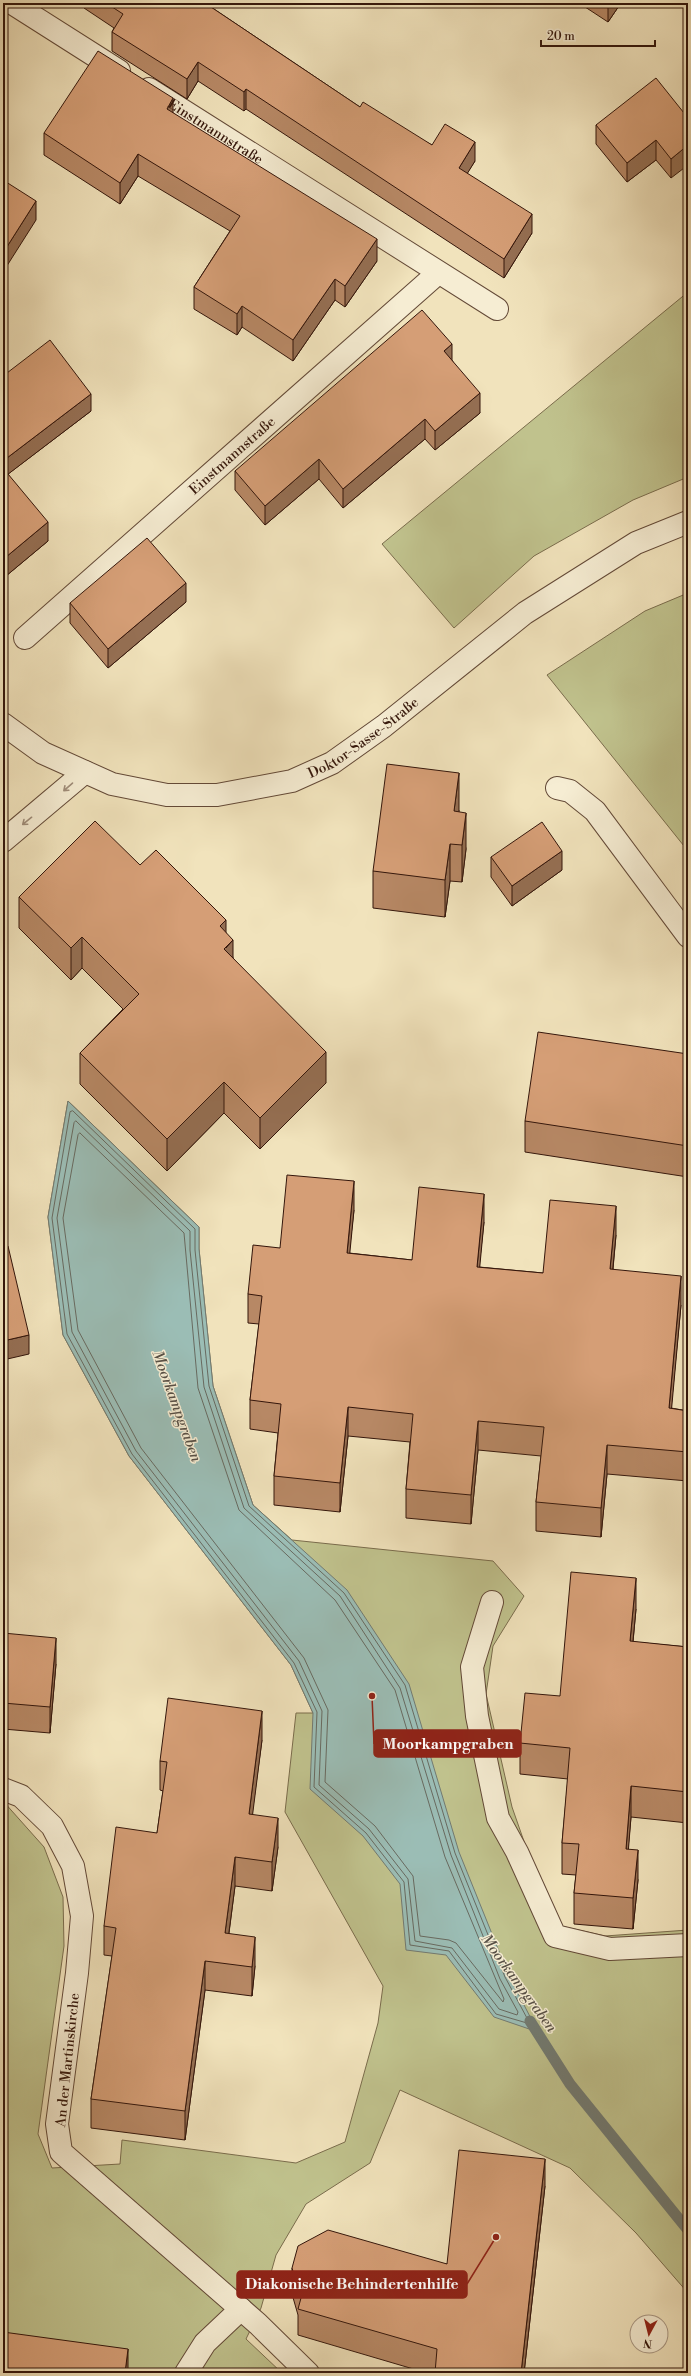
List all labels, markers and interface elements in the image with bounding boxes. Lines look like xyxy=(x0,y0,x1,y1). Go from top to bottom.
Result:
scale bar xyxy=(541,22,655,48)
text: 20 m xyxy=(547,29,575,44)
street label: Einstmannstraße xyxy=(164,95,266,169)
street label: Einstmannstraße xyxy=(186,413,279,499)
street label: Doktor-Sasse-Straße xyxy=(305,694,423,783)
one-way arrow xyxy=(62,783,73,792)
one-way arrow xyxy=(21,817,32,826)
water label: Moorkampgraben xyxy=(148,1348,206,1465)
callout: Moorkampgraben xyxy=(374,1730,521,1757)
text: Moorkampgraben xyxy=(383,1735,514,1754)
water label: Moorkampgraben xyxy=(476,1930,561,2037)
street label: An der Martinskirche xyxy=(52,1992,84,2129)
callout: Diakonische Behindertenhilfe xyxy=(237,2271,467,2298)
text: Diakonische Behindertenhilfe xyxy=(245,2275,459,2294)
north arrow xyxy=(629,2314,669,2354)
text: N xyxy=(642,2335,653,2350)

